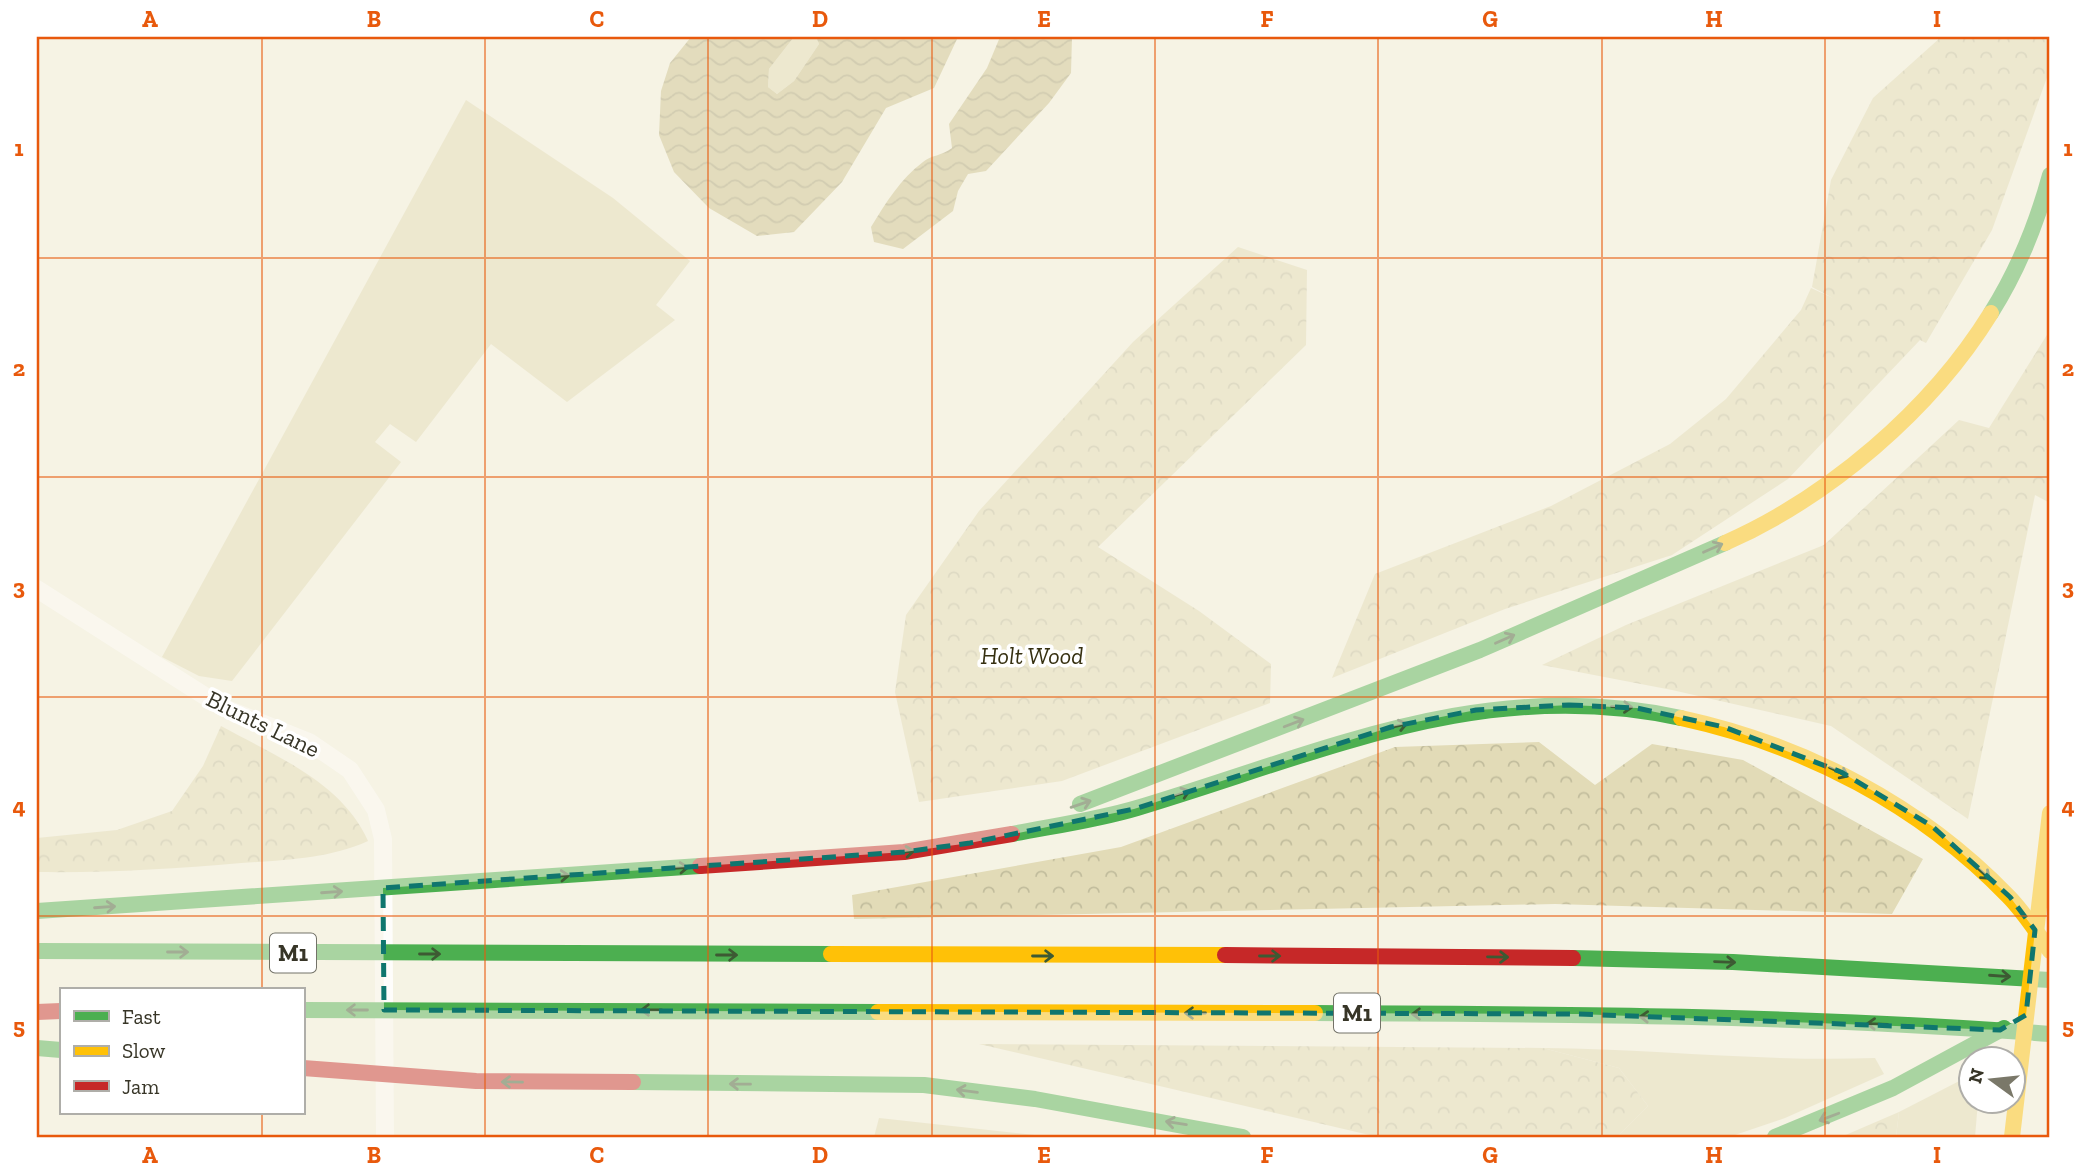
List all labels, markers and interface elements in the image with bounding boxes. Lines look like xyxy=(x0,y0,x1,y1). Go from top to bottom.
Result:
text: A xyxy=(142,5,158,33)
text: B xyxy=(367,5,381,33)
text: C xyxy=(590,5,604,33)
text: D xyxy=(812,5,828,33)
text: E xyxy=(1037,5,1051,33)
text: F xyxy=(1260,5,1274,33)
text: G xyxy=(1482,5,1498,33)
text: H xyxy=(1705,5,1723,33)
text: I xyxy=(1933,5,1941,33)
text: 1 xyxy=(14,134,24,162)
text: 1 xyxy=(2063,134,2073,162)
text: 2 xyxy=(13,354,25,382)
text: 2 xyxy=(2062,354,2074,382)
one-way arrow xyxy=(1702,541,1724,554)
text: 3 xyxy=(13,573,25,601)
text: 3 xyxy=(2062,573,2074,601)
one-way arrow xyxy=(1494,632,1515,645)
park label: Holt Wood xyxy=(980,641,1084,670)
street label: Blunts Lane xyxy=(202,684,325,763)
one-way arrow xyxy=(1611,700,1634,714)
one-way arrow xyxy=(1282,716,1304,729)
one-way arrow xyxy=(1385,719,1408,732)
one-way arrow xyxy=(1828,766,1849,780)
one-way arrow xyxy=(1168,787,1190,800)
text: 4 xyxy=(12,792,26,820)
text: 4 xyxy=(2061,792,2075,820)
one-way arrow xyxy=(1070,797,1092,810)
one-way arrow xyxy=(893,845,915,858)
one-way arrow xyxy=(666,861,688,874)
one-way arrow xyxy=(1973,864,1991,880)
one-way arrow xyxy=(547,869,570,882)
one-way arrow xyxy=(320,885,343,898)
one-way arrow xyxy=(93,900,116,913)
road number: M1 xyxy=(270,934,316,972)
one-way arrow xyxy=(167,945,190,959)
one-way arrow xyxy=(419,947,442,961)
one-way arrow xyxy=(715,948,738,962)
one-way arrow xyxy=(1031,949,1054,963)
one-way arrow xyxy=(1259,949,1282,963)
one-way arrow xyxy=(1486,950,1509,963)
one-way arrow xyxy=(1714,956,1737,969)
one-way arrow xyxy=(1988,970,2011,983)
legend xyxy=(60,988,304,1114)
road number: M1 xyxy=(1334,994,1380,1032)
one-way arrow xyxy=(346,1003,369,1017)
one-way arrow xyxy=(639,1003,662,1017)
text: Fast xyxy=(122,1004,161,1029)
one-way arrow xyxy=(1184,1006,1207,1020)
one-way arrow xyxy=(1411,1007,1434,1021)
one-way arrow xyxy=(1639,1010,1662,1023)
text: 5 xyxy=(13,1012,25,1040)
text: 5 xyxy=(2062,1012,2074,1040)
one-way arrow xyxy=(1866,1018,1889,1031)
text: Slow xyxy=(122,1038,165,1063)
north arrow xyxy=(1958,1044,2028,1114)
text: N xyxy=(1963,1066,1989,1086)
text: Jam xyxy=(122,1074,159,1099)
one-way arrow xyxy=(501,1075,524,1089)
one-way arrow xyxy=(729,1077,752,1091)
one-way arrow xyxy=(956,1084,979,1097)
one-way arrow xyxy=(1819,1111,1840,1124)
one-way arrow xyxy=(1165,1116,1188,1129)
text: A xyxy=(142,1141,158,1169)
text: B xyxy=(367,1141,381,1169)
text: C xyxy=(590,1141,604,1169)
text: D xyxy=(812,1141,828,1169)
text: E xyxy=(1037,1141,1051,1169)
text: F xyxy=(1260,1141,1274,1169)
text: G xyxy=(1482,1141,1498,1169)
text: H xyxy=(1705,1141,1723,1169)
text: I xyxy=(1933,1141,1941,1169)

